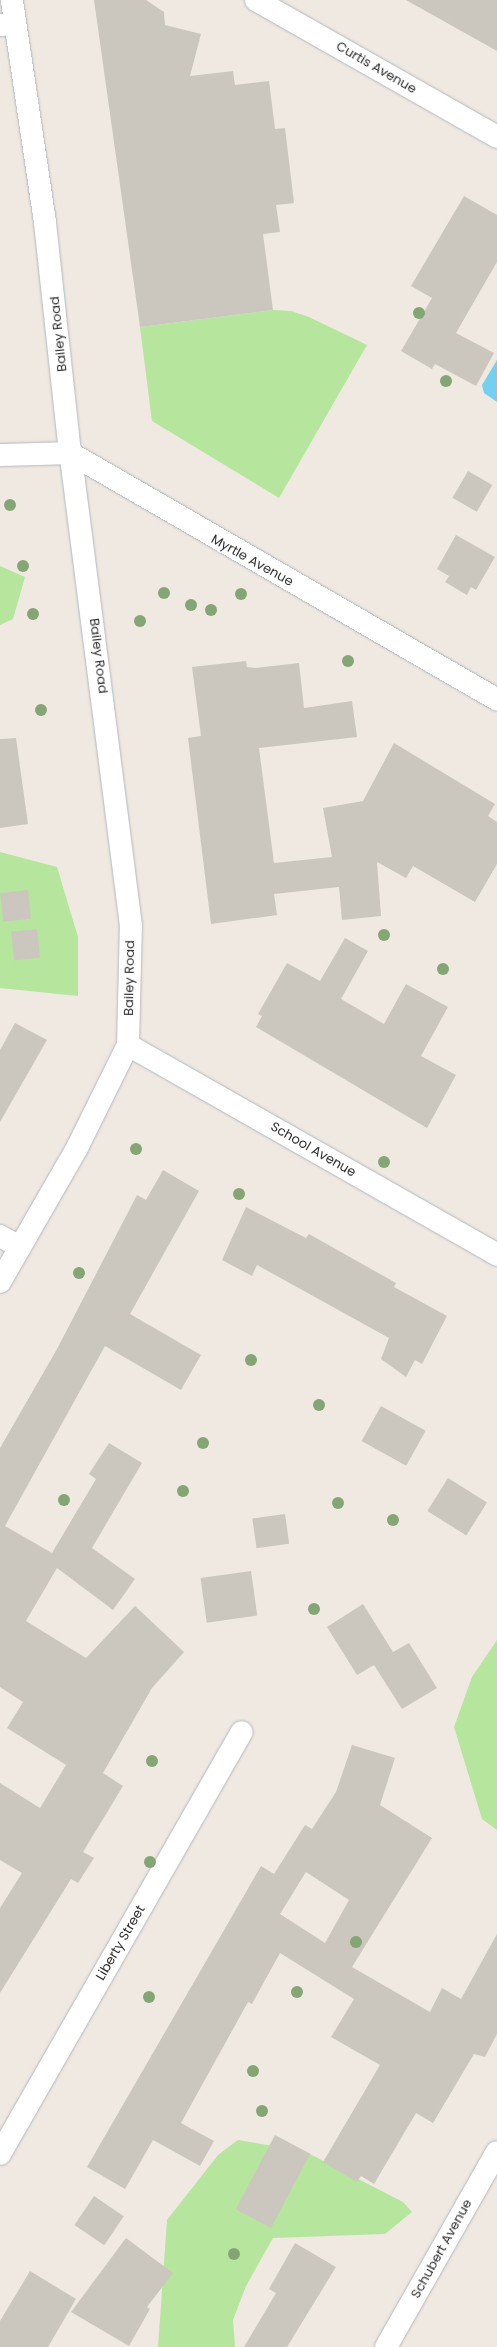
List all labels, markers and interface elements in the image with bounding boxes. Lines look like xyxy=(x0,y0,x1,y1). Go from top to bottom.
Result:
street label: Curtis Avenue xyxy=(333,39,419,97)
street label: Bailey Road xyxy=(47,295,71,373)
street label: Myrtle Avenue xyxy=(208,532,296,590)
street label: Bailey Road xyxy=(86,617,110,695)
street label: Bailey Road xyxy=(122,940,138,1016)
street label: School Avenue xyxy=(268,1119,358,1181)
street label: Liberty Street xyxy=(93,1903,149,1983)
street label: Schubert Avenue xyxy=(408,2197,476,2301)

